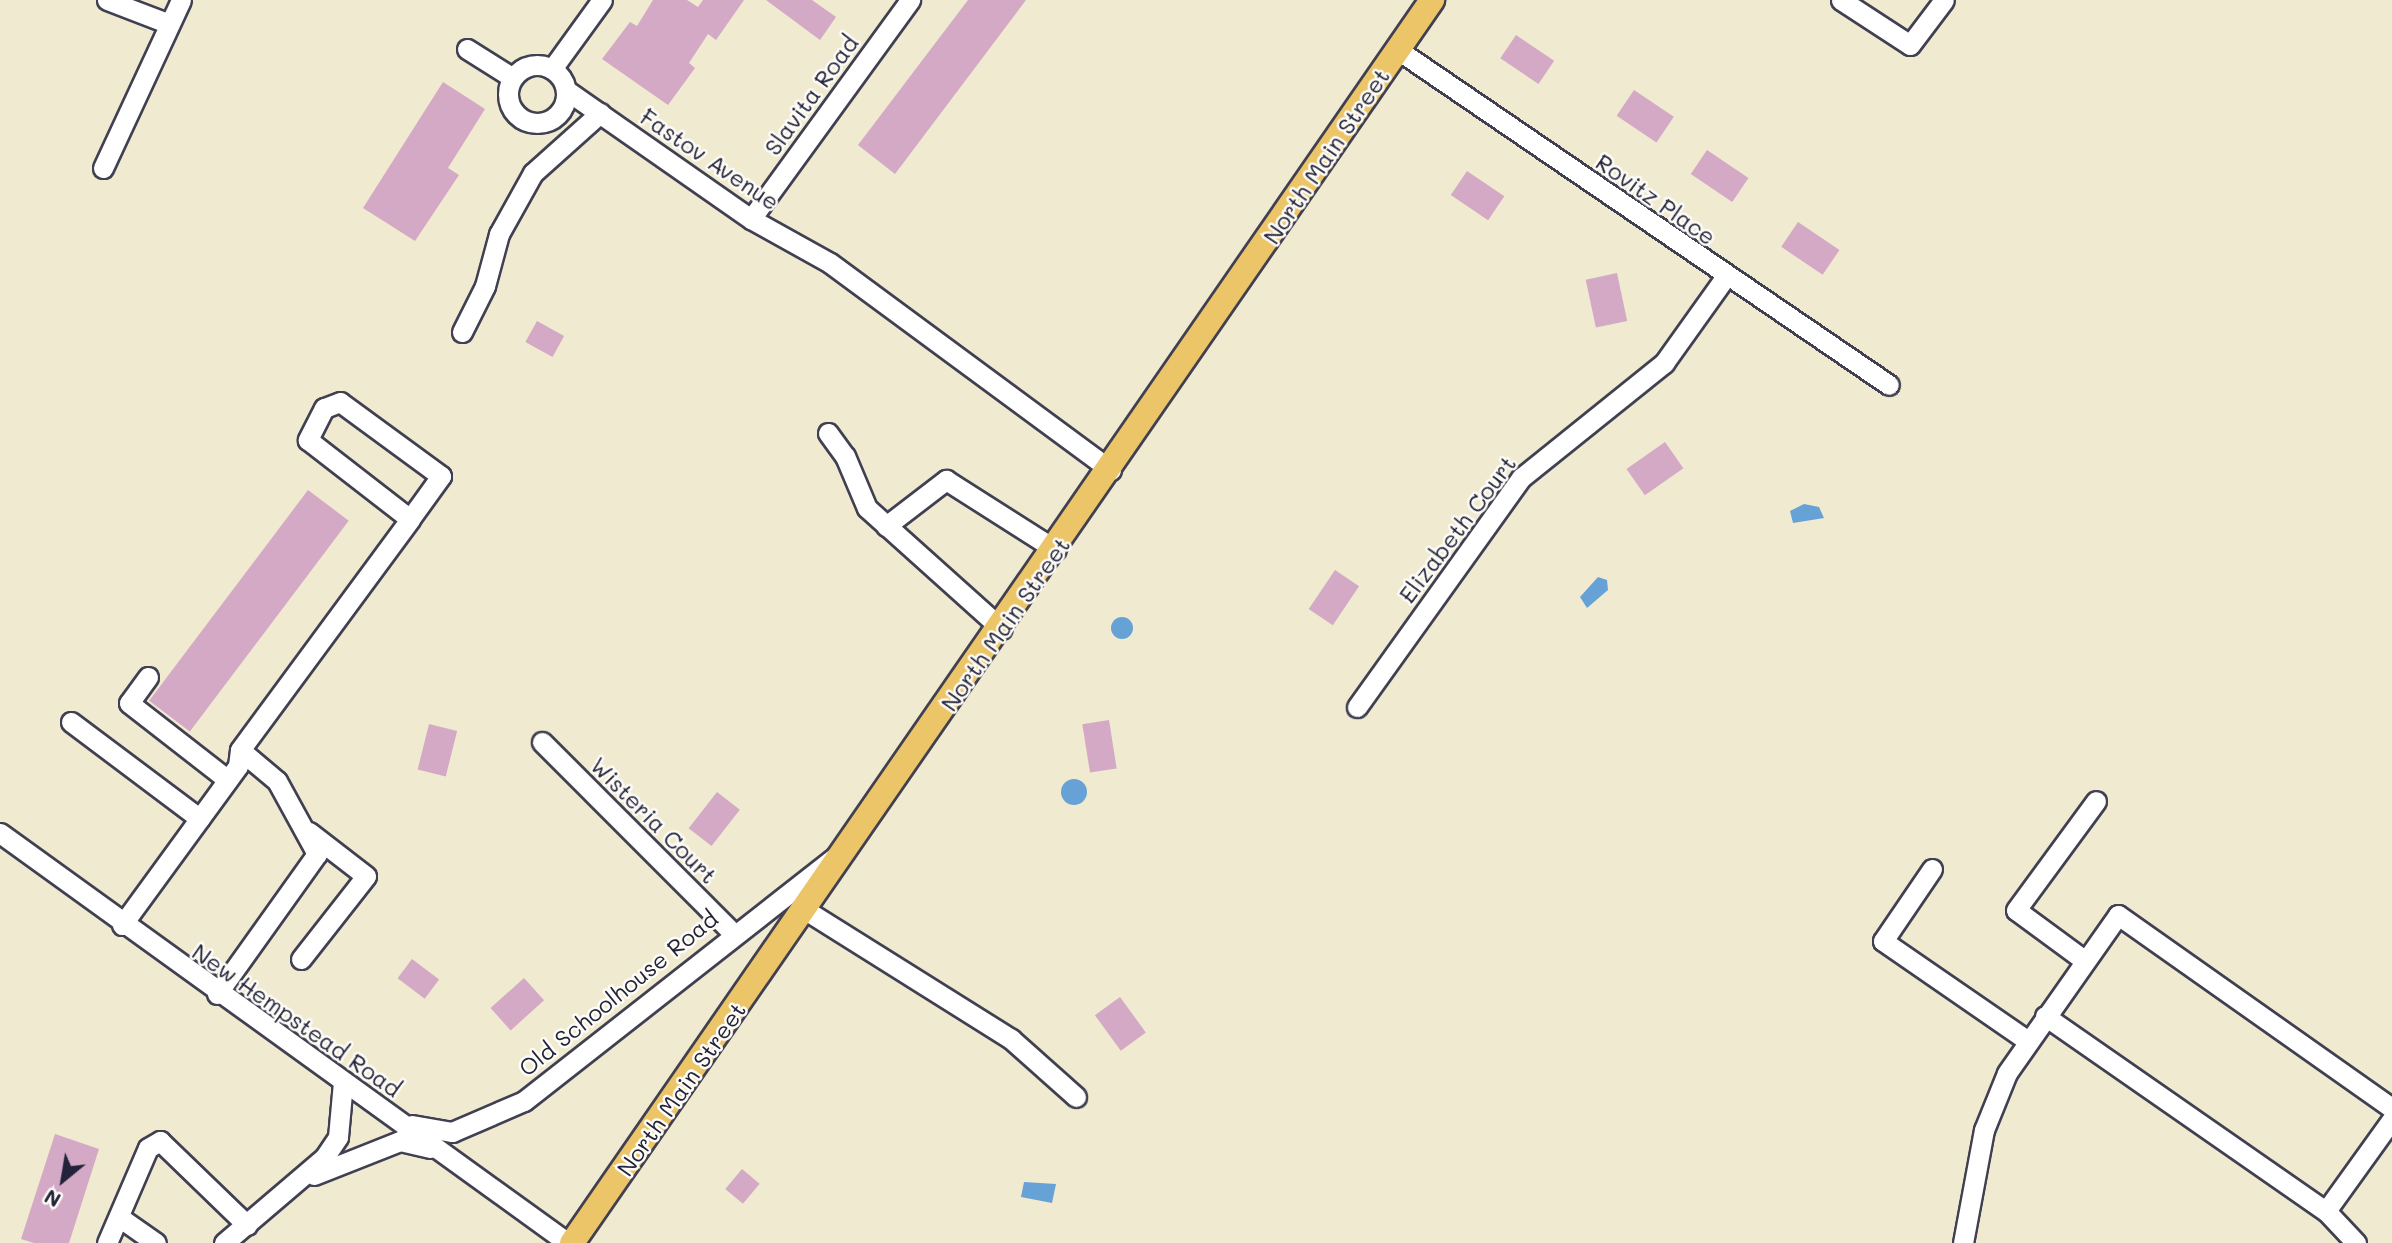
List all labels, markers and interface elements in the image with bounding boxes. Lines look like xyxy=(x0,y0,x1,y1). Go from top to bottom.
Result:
street label: Slavita Road xyxy=(758,30,864,160)
street label: North Main Street xyxy=(1257,63,1395,249)
street label: Fastov Avenue xyxy=(635,102,785,216)
street label: Rovitz Place xyxy=(1591,148,1721,250)
street label: Elizabeth Court xyxy=(1393,450,1521,608)
street label: North Main Street xyxy=(935,532,1075,716)
street label: Wisteria Court xyxy=(585,751,723,889)
street label: Old Schoolhouse Road xyxy=(513,904,723,1082)
street label: New Hempstead Road xyxy=(187,937,407,1103)
street label: North Main Street xyxy=(611,997,751,1181)
north arrow xyxy=(28,1145,98,1215)
text: N xyxy=(40,1184,65,1213)

